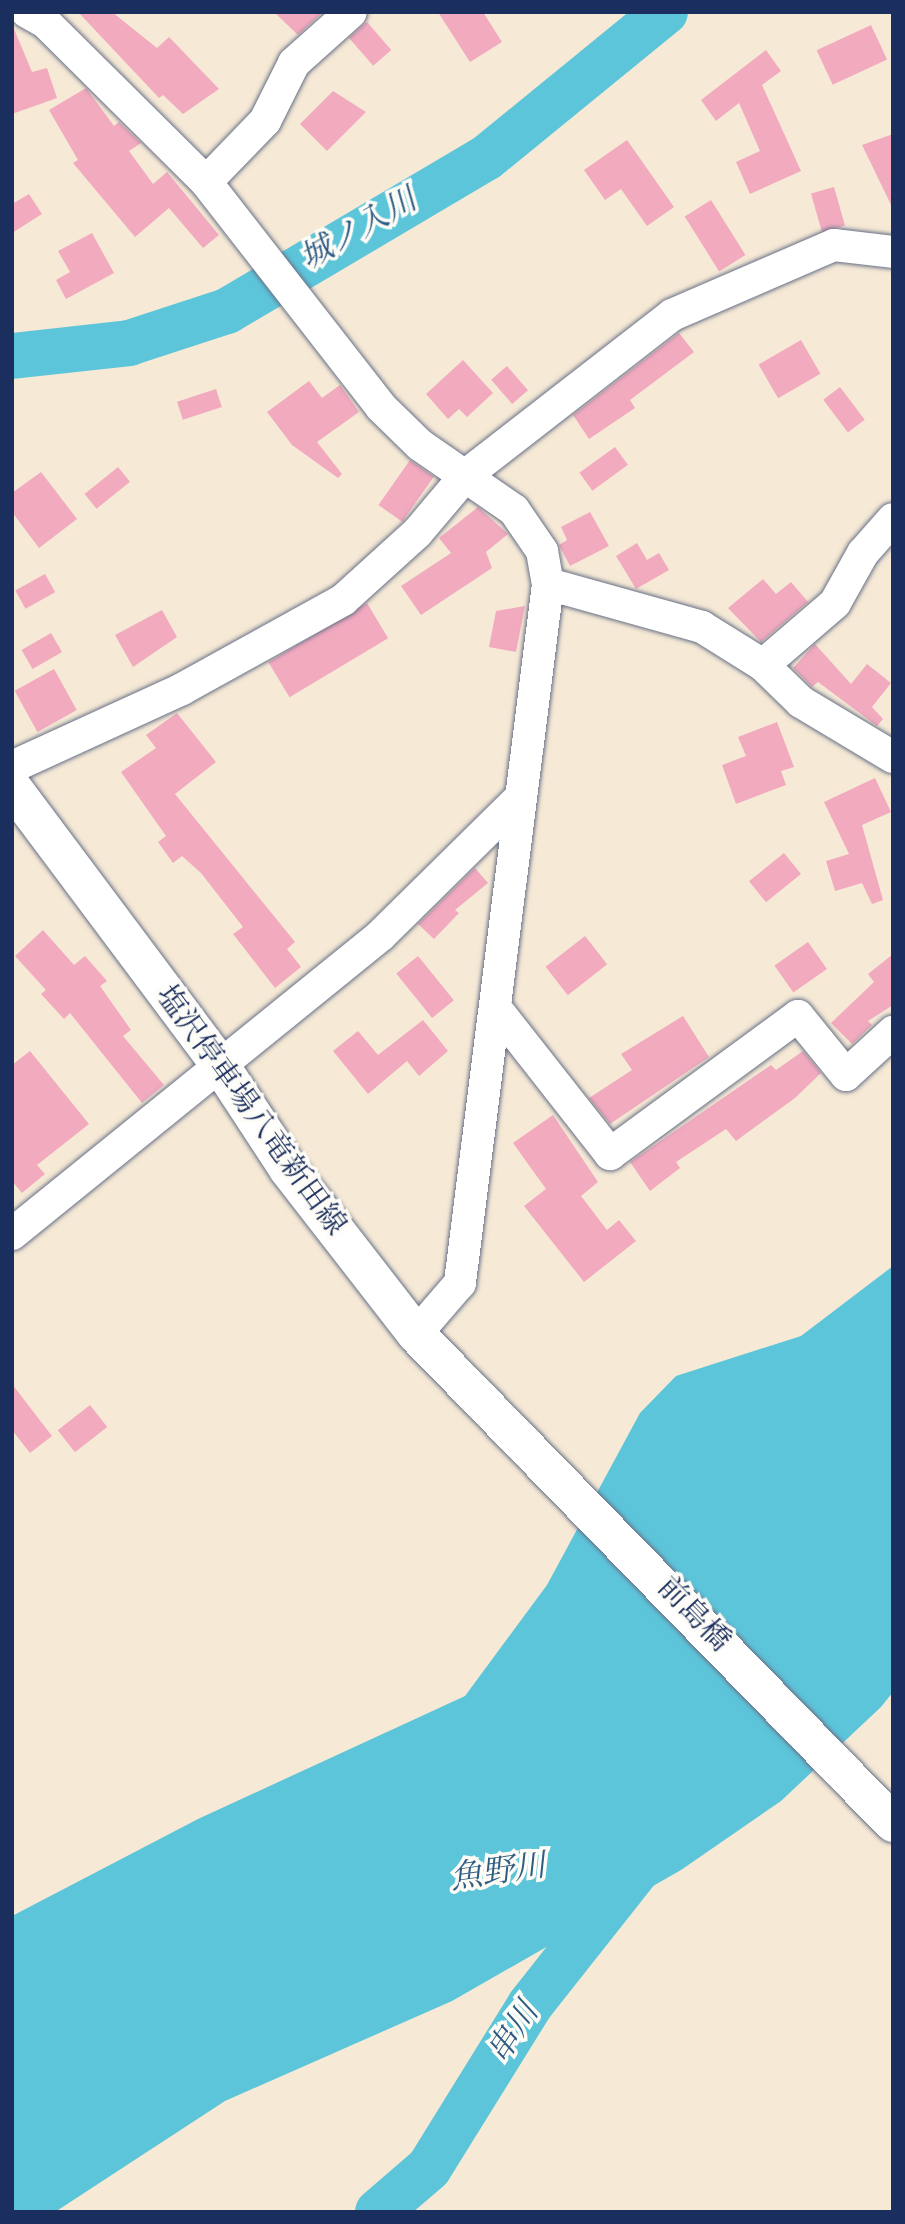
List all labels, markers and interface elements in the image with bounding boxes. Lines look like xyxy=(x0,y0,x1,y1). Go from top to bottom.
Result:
water label: 城ノ入川 xyxy=(294,181,424,279)
street label: 塩沢停車場八竜新田線 xyxy=(147,979,353,1243)
street label: 前島橋 xyxy=(649,1570,737,1660)
water label: 魚野川 xyxy=(448,1847,548,1899)
water label: 串川 xyxy=(480,1996,548,2070)

